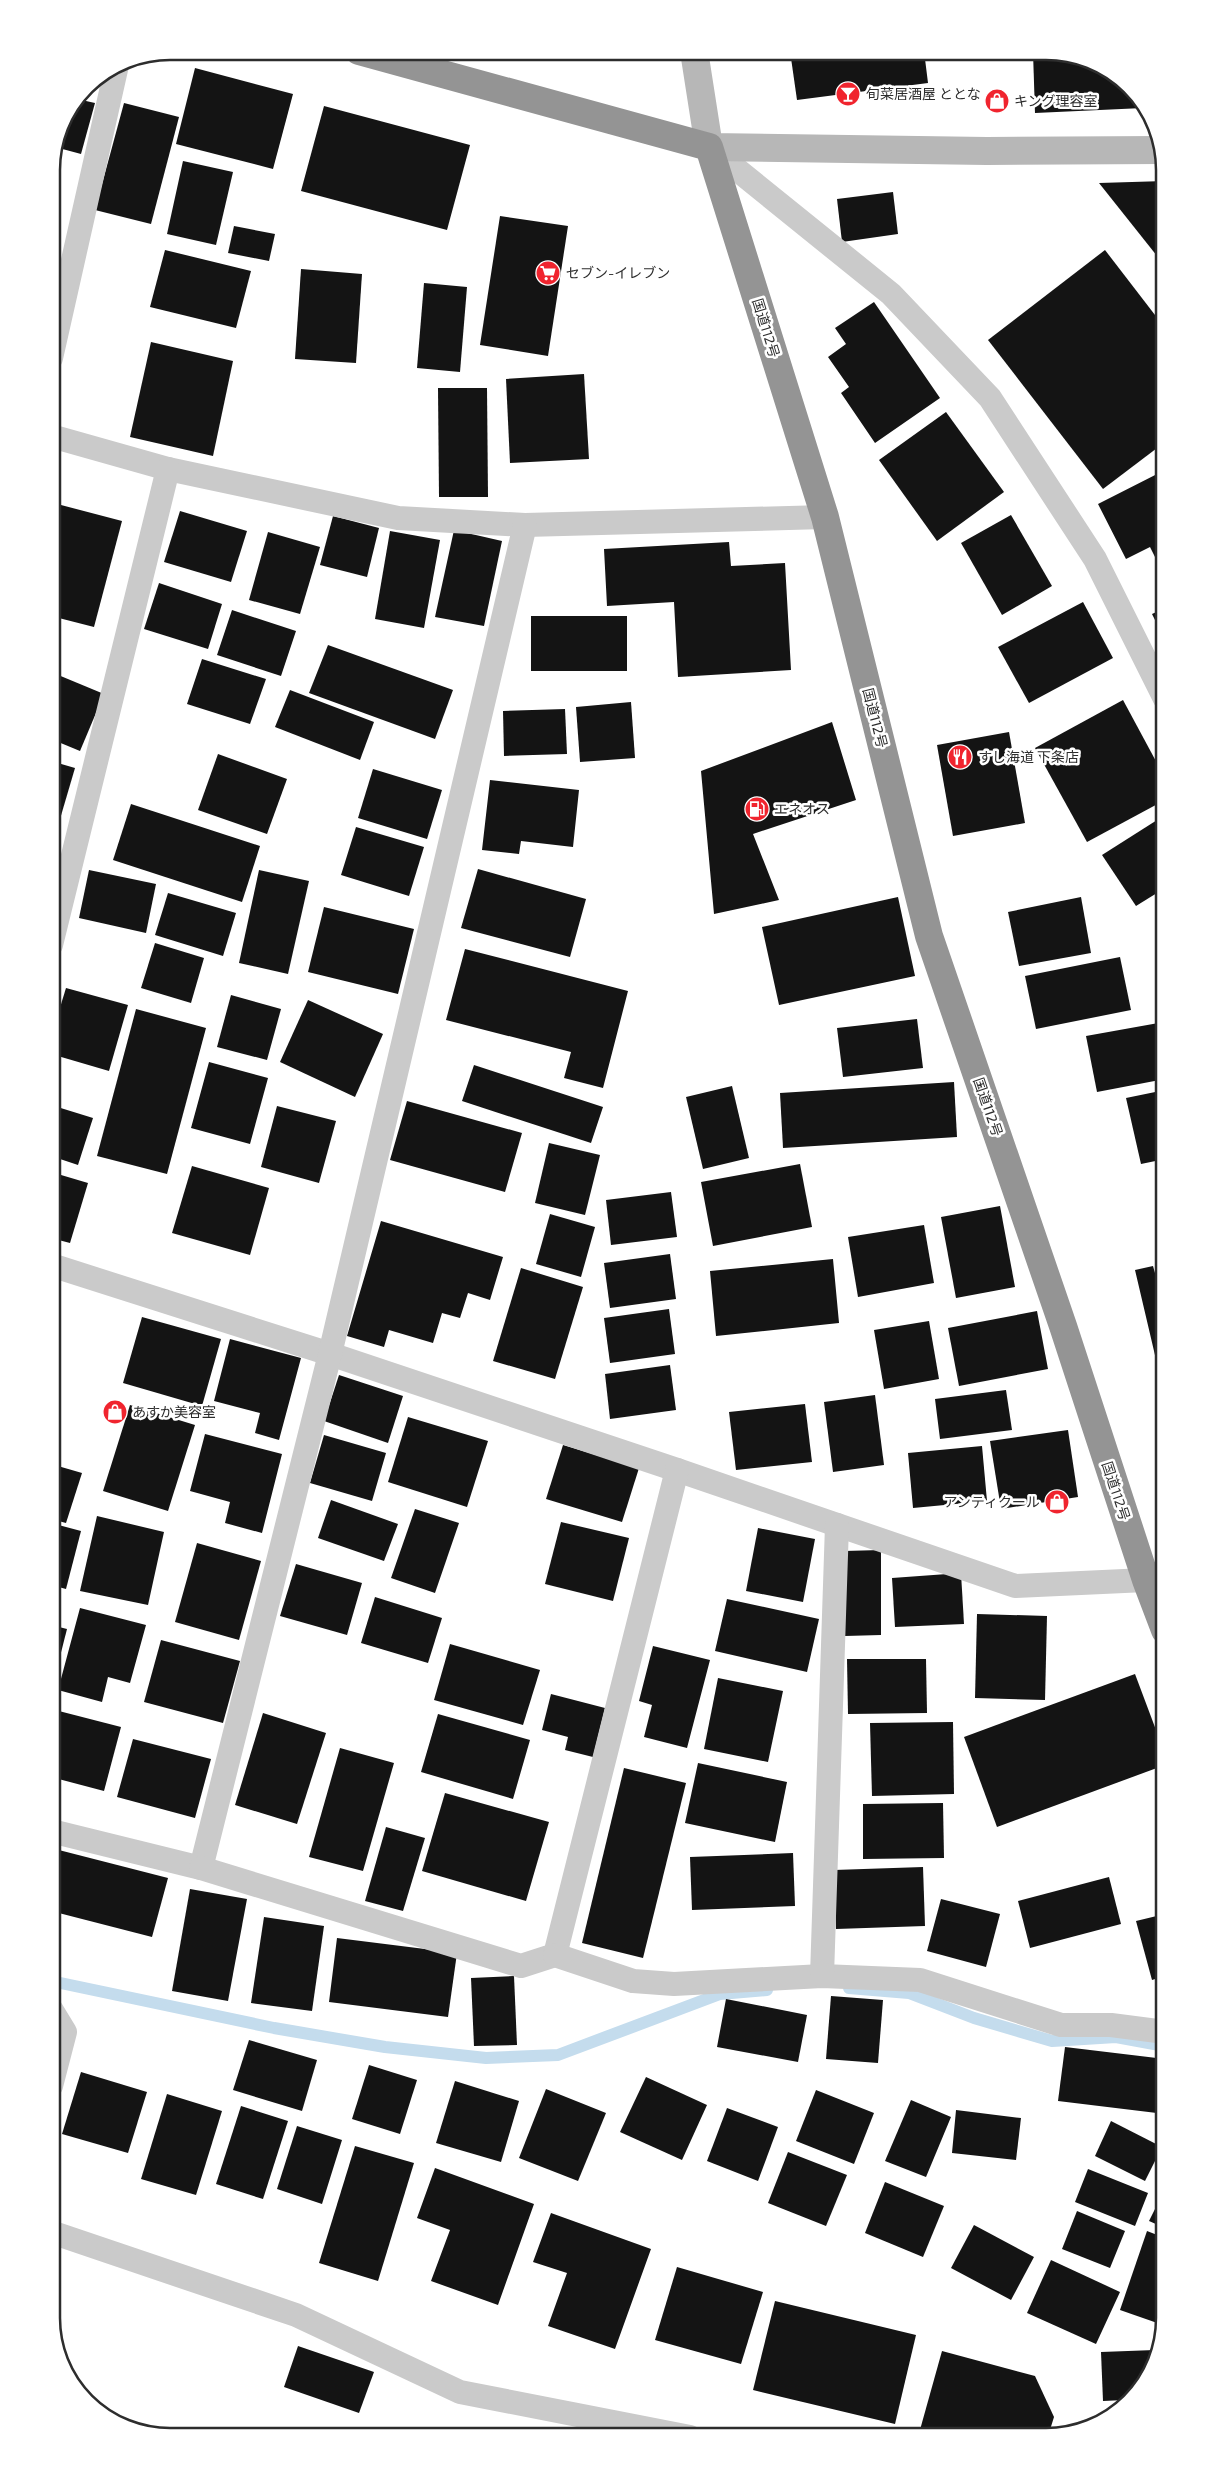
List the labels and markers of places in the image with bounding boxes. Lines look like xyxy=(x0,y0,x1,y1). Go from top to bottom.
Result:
bar icon: 旬菜居酒屋 ととな xyxy=(835,81,861,107)
place label: 旬菜居酒屋 ととな xyxy=(866,85,981,102)
shop icon: キング理容室 xyxy=(984,88,1010,114)
place label: キング理容室 xyxy=(1014,92,1098,109)
supermarket icon: セブン-イレブン xyxy=(535,260,561,286)
place label: セブン-イレブン xyxy=(566,264,670,281)
restaurant icon: すし海道 下条店 xyxy=(947,744,973,770)
place label: すし海道 下条店 xyxy=(978,748,1079,765)
fuel station icon: エネオス xyxy=(744,796,770,822)
place label: エネオス xyxy=(774,800,830,817)
shop icon: あすか美容室 xyxy=(102,1399,128,1425)
place label: あすか美容室 xyxy=(132,1403,216,1420)
shop icon: アンティクール xyxy=(1044,1489,1070,1515)
place label: アンティクール xyxy=(943,1493,1040,1510)

